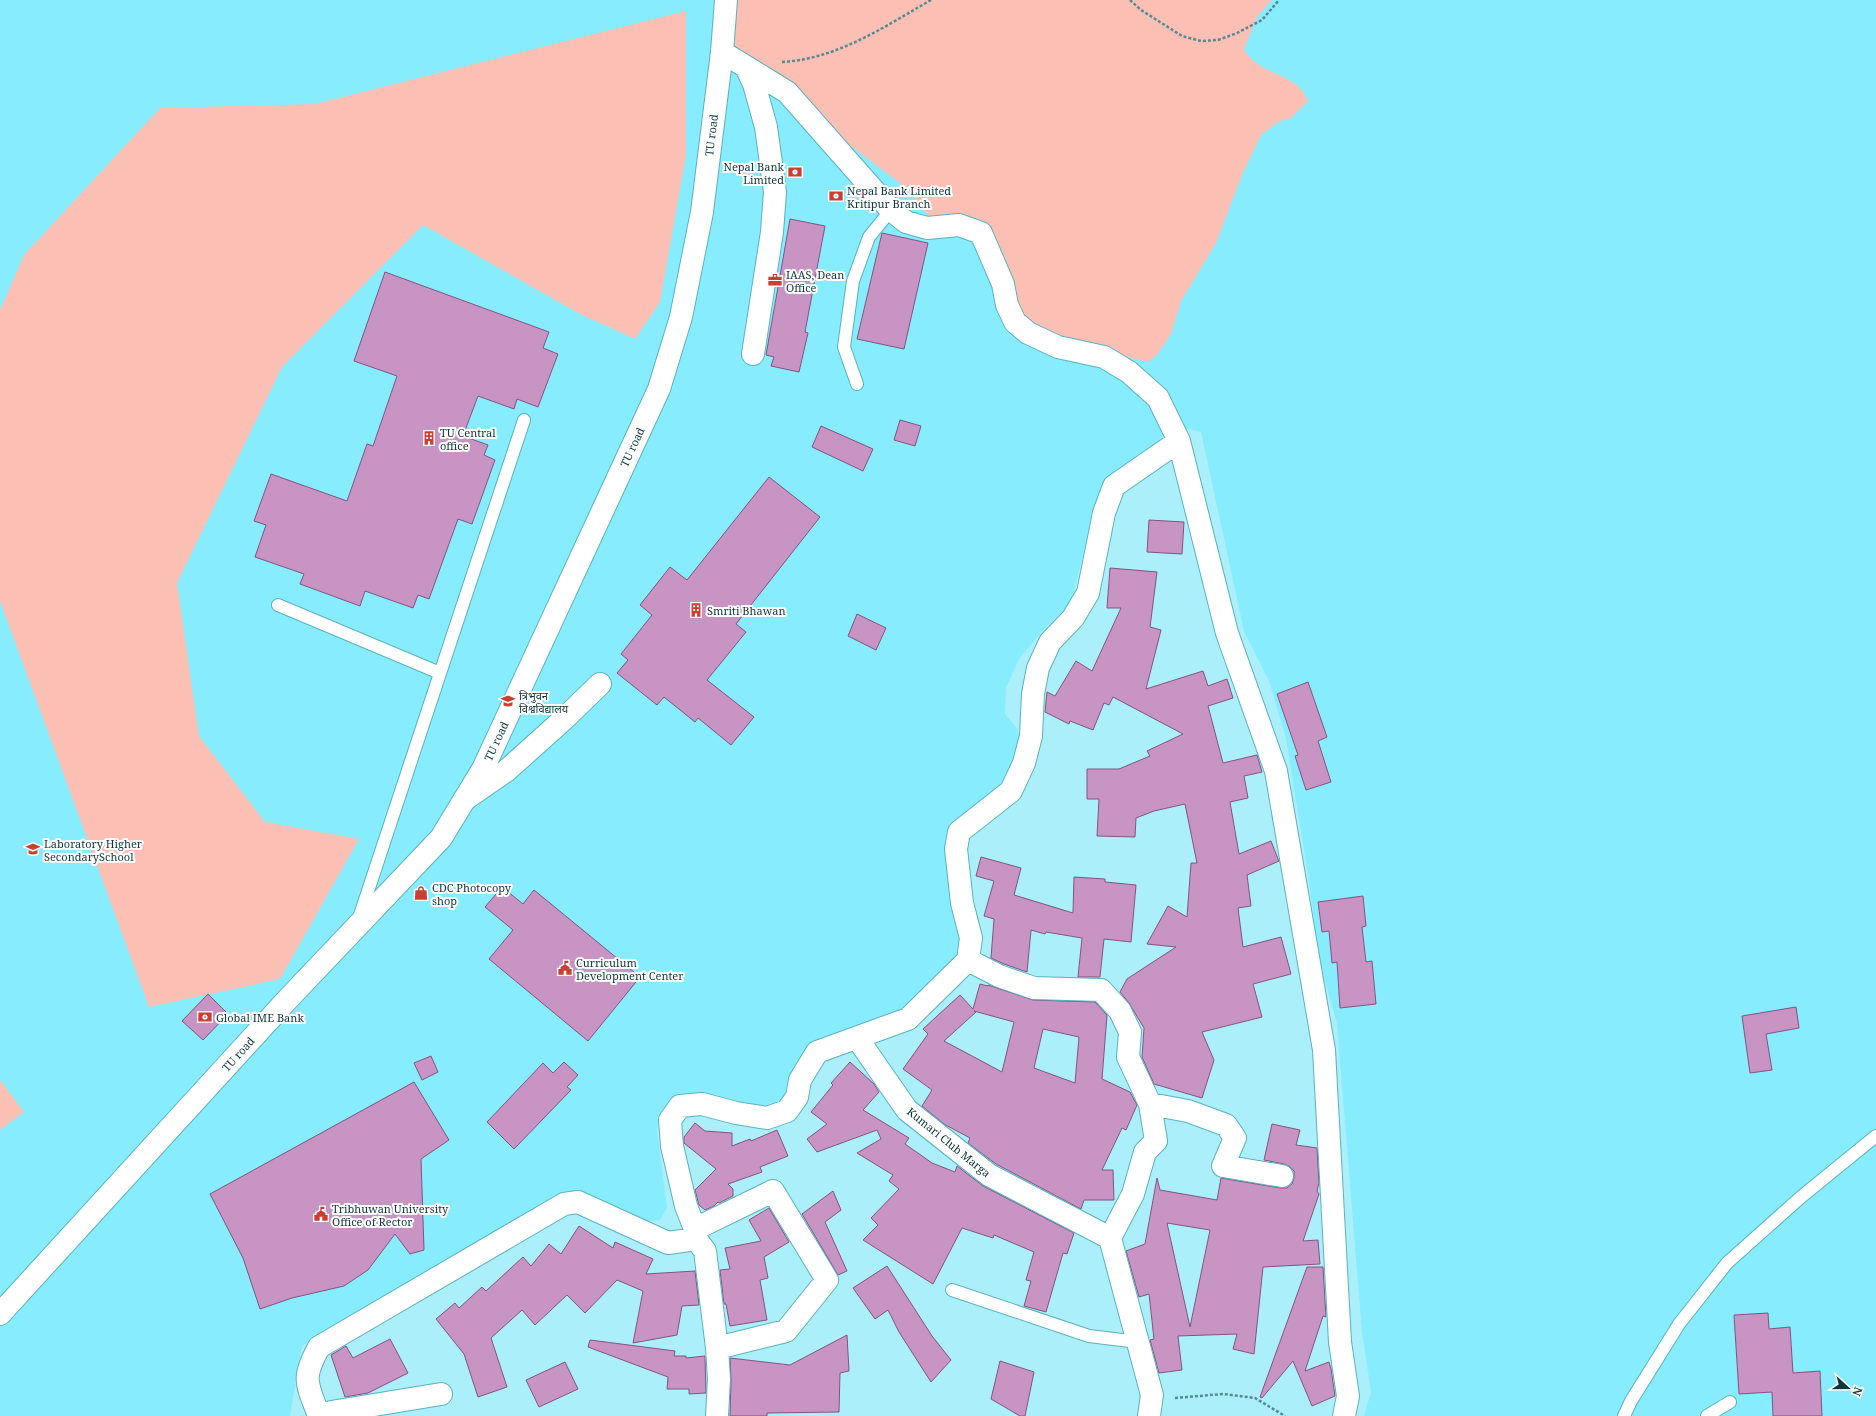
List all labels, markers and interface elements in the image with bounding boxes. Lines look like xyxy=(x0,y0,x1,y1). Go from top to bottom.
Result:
street label: TU road xyxy=(701,113,721,157)
place label: Nepal Bank Limited xyxy=(724,159,785,187)
bank icon: Nepal Bank Limited xyxy=(787,164,803,180)
place label: Nepal Bank Limited Kritipur Branch xyxy=(847,183,951,211)
bank icon: Nepal Bank Limited Kritipur Branch xyxy=(828,188,844,204)
place label: IAAS, Dean Office xyxy=(786,267,844,295)
office icon: IAAS, Dean Office xyxy=(767,272,783,288)
place label: TU Central office xyxy=(440,425,496,453)
street label: TU road xyxy=(616,425,648,469)
building icon: TU Central office xyxy=(421,430,437,446)
building icon: Smriti Bhawan xyxy=(688,602,704,618)
place label: Smriti Bhawan xyxy=(707,603,785,618)
place label: त्रिभुवन विश्वविद्यालय xyxy=(519,688,569,716)
school or university icon: त्रिभुवन विश्वविद्यालय xyxy=(500,693,516,709)
street label: TU road xyxy=(480,719,512,763)
place label: Laboratory Higher SecondarySchool xyxy=(44,836,143,864)
school or university icon: Laboratory Higher SecondarySchool xyxy=(25,841,41,857)
place label: CDC Photocopy shop xyxy=(432,880,512,908)
shop icon: CDC Photocopy shop xyxy=(413,885,429,901)
place label: Curriculum Development Center xyxy=(576,955,684,983)
public building icon: Curriculum Development Center xyxy=(557,960,573,976)
bank icon: Global IME Bank xyxy=(197,1009,213,1025)
place label: Global IME Bank xyxy=(216,1010,304,1025)
street label: TU road xyxy=(218,1033,258,1075)
street label: Kumari Club Marga xyxy=(904,1104,994,1180)
place label: Tribhuwan University Office of Rector xyxy=(332,1201,449,1229)
public building icon: Tribhuwan University Office of Rector xyxy=(313,1206,329,1222)
north arrow xyxy=(1828,1368,1868,1408)
text: N xyxy=(1849,1385,1866,1399)

